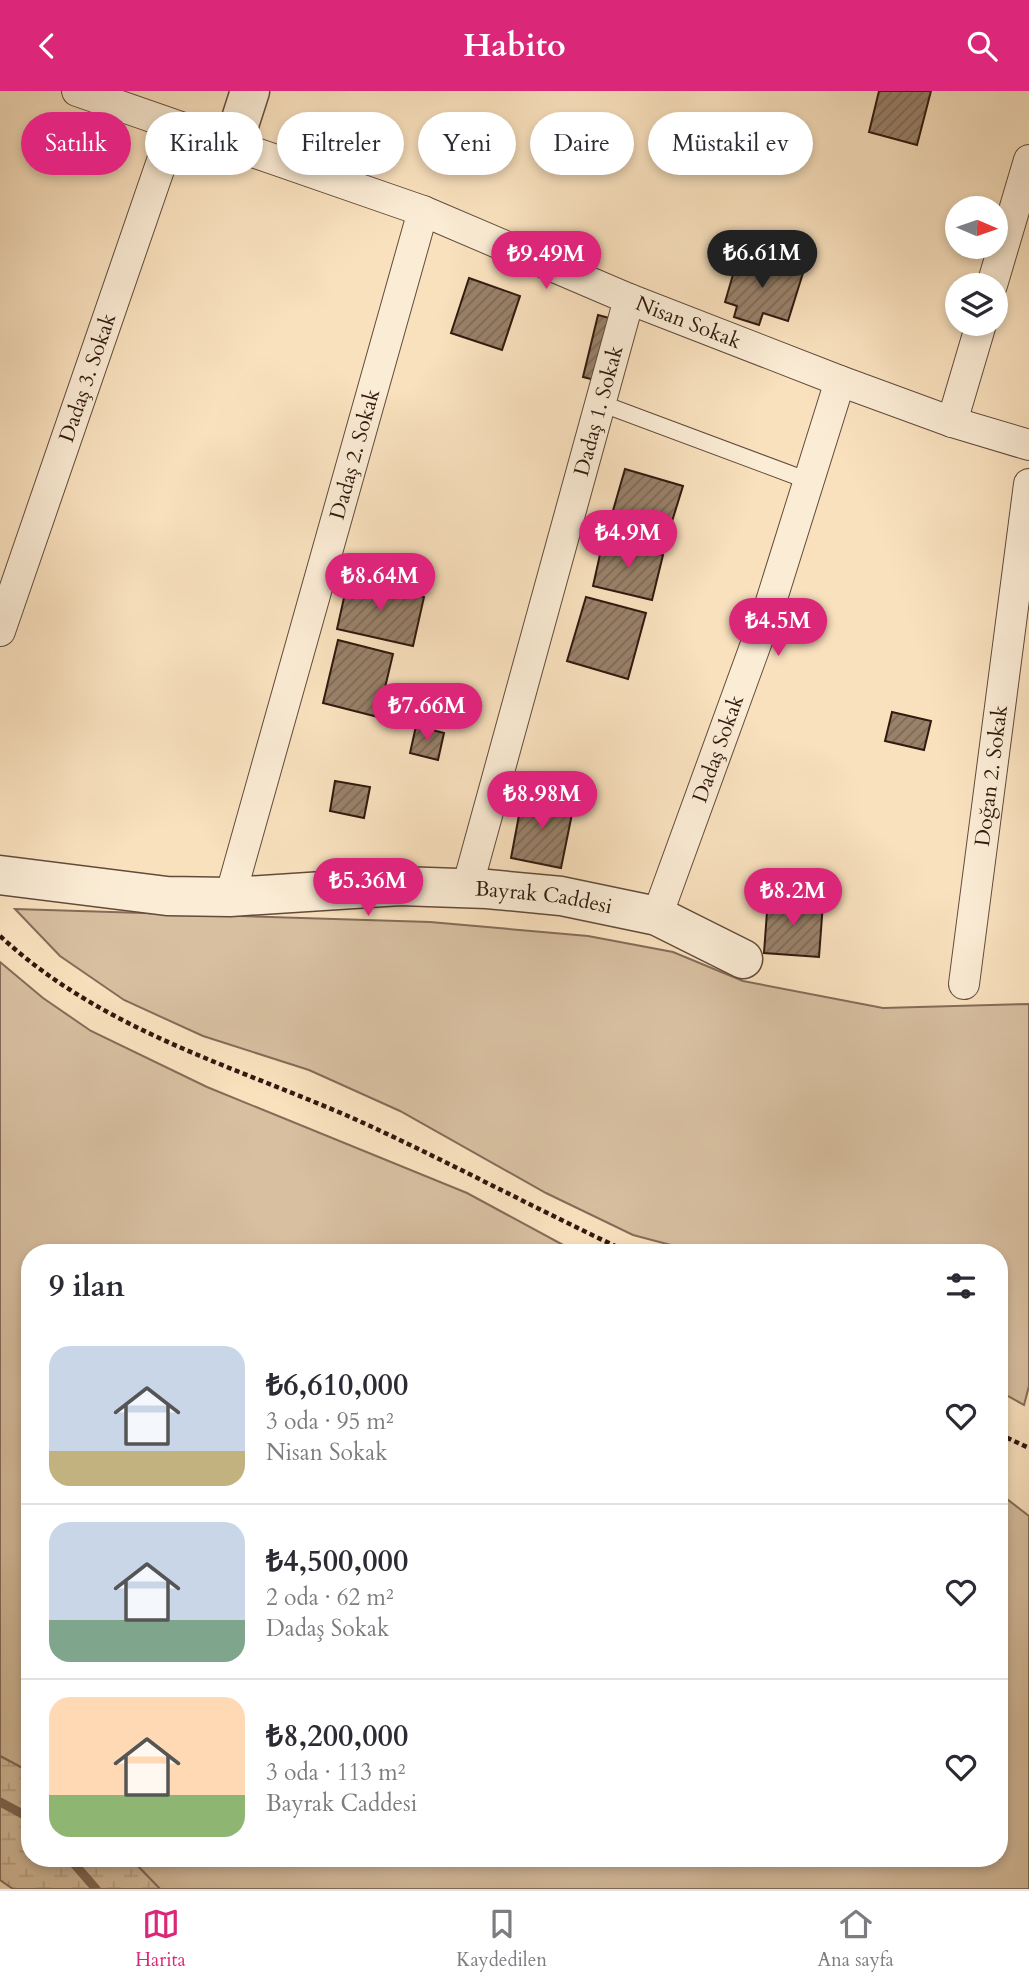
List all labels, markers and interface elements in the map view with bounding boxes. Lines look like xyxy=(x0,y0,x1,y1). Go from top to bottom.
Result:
text: Habito xyxy=(463,24,566,68)
icon: back xyxy=(28,27,66,65)
icon: search xyxy=(963,27,1001,65)
chip: Satılık xyxy=(21,112,131,175)
chip: Kiralık xyxy=(145,112,263,175)
chip: Filtreler xyxy=(277,112,404,175)
chip: Yeni xyxy=(418,112,516,175)
chip: Daire xyxy=(530,112,634,175)
chip: Müstakil ev xyxy=(648,112,813,175)
north arrow xyxy=(945,196,1008,259)
map controls xyxy=(945,196,1008,336)
pin: ₺9.49M xyxy=(489,231,603,291)
pin: ₺6.61M xyxy=(705,231,819,290)
text: ₺6.61M xyxy=(723,237,801,268)
text: ₺9.49M xyxy=(507,238,585,269)
button: layers xyxy=(945,273,1008,336)
street label: Nisan Sokak xyxy=(631,288,746,356)
street label: Dadaş 3. Sokak xyxy=(52,309,123,446)
street label: Dadaş 1. Sokak xyxy=(566,341,630,479)
street label: Dadaş 2. Sokak xyxy=(322,385,387,523)
pin: ₺4.9M xyxy=(579,511,677,570)
text: ₺4.9M xyxy=(595,517,661,548)
pin: ₺8.64M xyxy=(323,553,437,613)
text: ₺8.64M xyxy=(341,560,419,591)
pin: ₺4.5M xyxy=(729,599,827,658)
text: ₺4.5M xyxy=(745,605,811,636)
pin: ₺7.66M xyxy=(370,683,484,743)
text: ₺7.66M xyxy=(388,690,466,721)
street label: Dadaş Sokak xyxy=(685,690,751,807)
street label: Doğan 2. Sokak xyxy=(968,703,1015,848)
pin: ₺8.98M xyxy=(485,771,599,831)
text: ₺8.98M xyxy=(503,778,581,809)
pin: ₺5.36M xyxy=(311,859,425,918)
text: ₺5.36M xyxy=(329,865,407,896)
pin: ₺8.2M xyxy=(744,869,842,928)
street label: Bayrak Caddesi xyxy=(475,874,615,921)
text: ₺8.2M xyxy=(760,875,826,906)
text: 9 ilan xyxy=(49,1266,125,1307)
icon: filters xyxy=(942,1267,980,1305)
text: ₺6,610,000 xyxy=(266,1365,408,1406)
icon: home xyxy=(105,1374,189,1458)
icon: heart xyxy=(942,1397,980,1435)
text: 3 oda · 95 m² xyxy=(266,1406,394,1437)
text: Nisan Sokak xyxy=(266,1437,387,1468)
text: ₺4,500,000 xyxy=(266,1541,408,1582)
icon: home xyxy=(105,1550,189,1634)
icon: heart xyxy=(942,1573,980,1611)
text: 2 oda · 62 m² xyxy=(266,1582,394,1613)
text: Dadaş Sokak xyxy=(266,1613,389,1644)
text: ₺8,200,000 xyxy=(266,1716,408,1757)
icon: home xyxy=(105,1725,189,1809)
icon: heart xyxy=(942,1748,980,1786)
text: 3 oda · 113 m² xyxy=(266,1757,405,1788)
text: Bayrak Caddesi xyxy=(266,1788,417,1819)
tab: Harita xyxy=(135,1905,186,1973)
tab: Kaydedilen xyxy=(456,1905,547,1973)
tab: Ana sayfa xyxy=(818,1905,894,1973)

